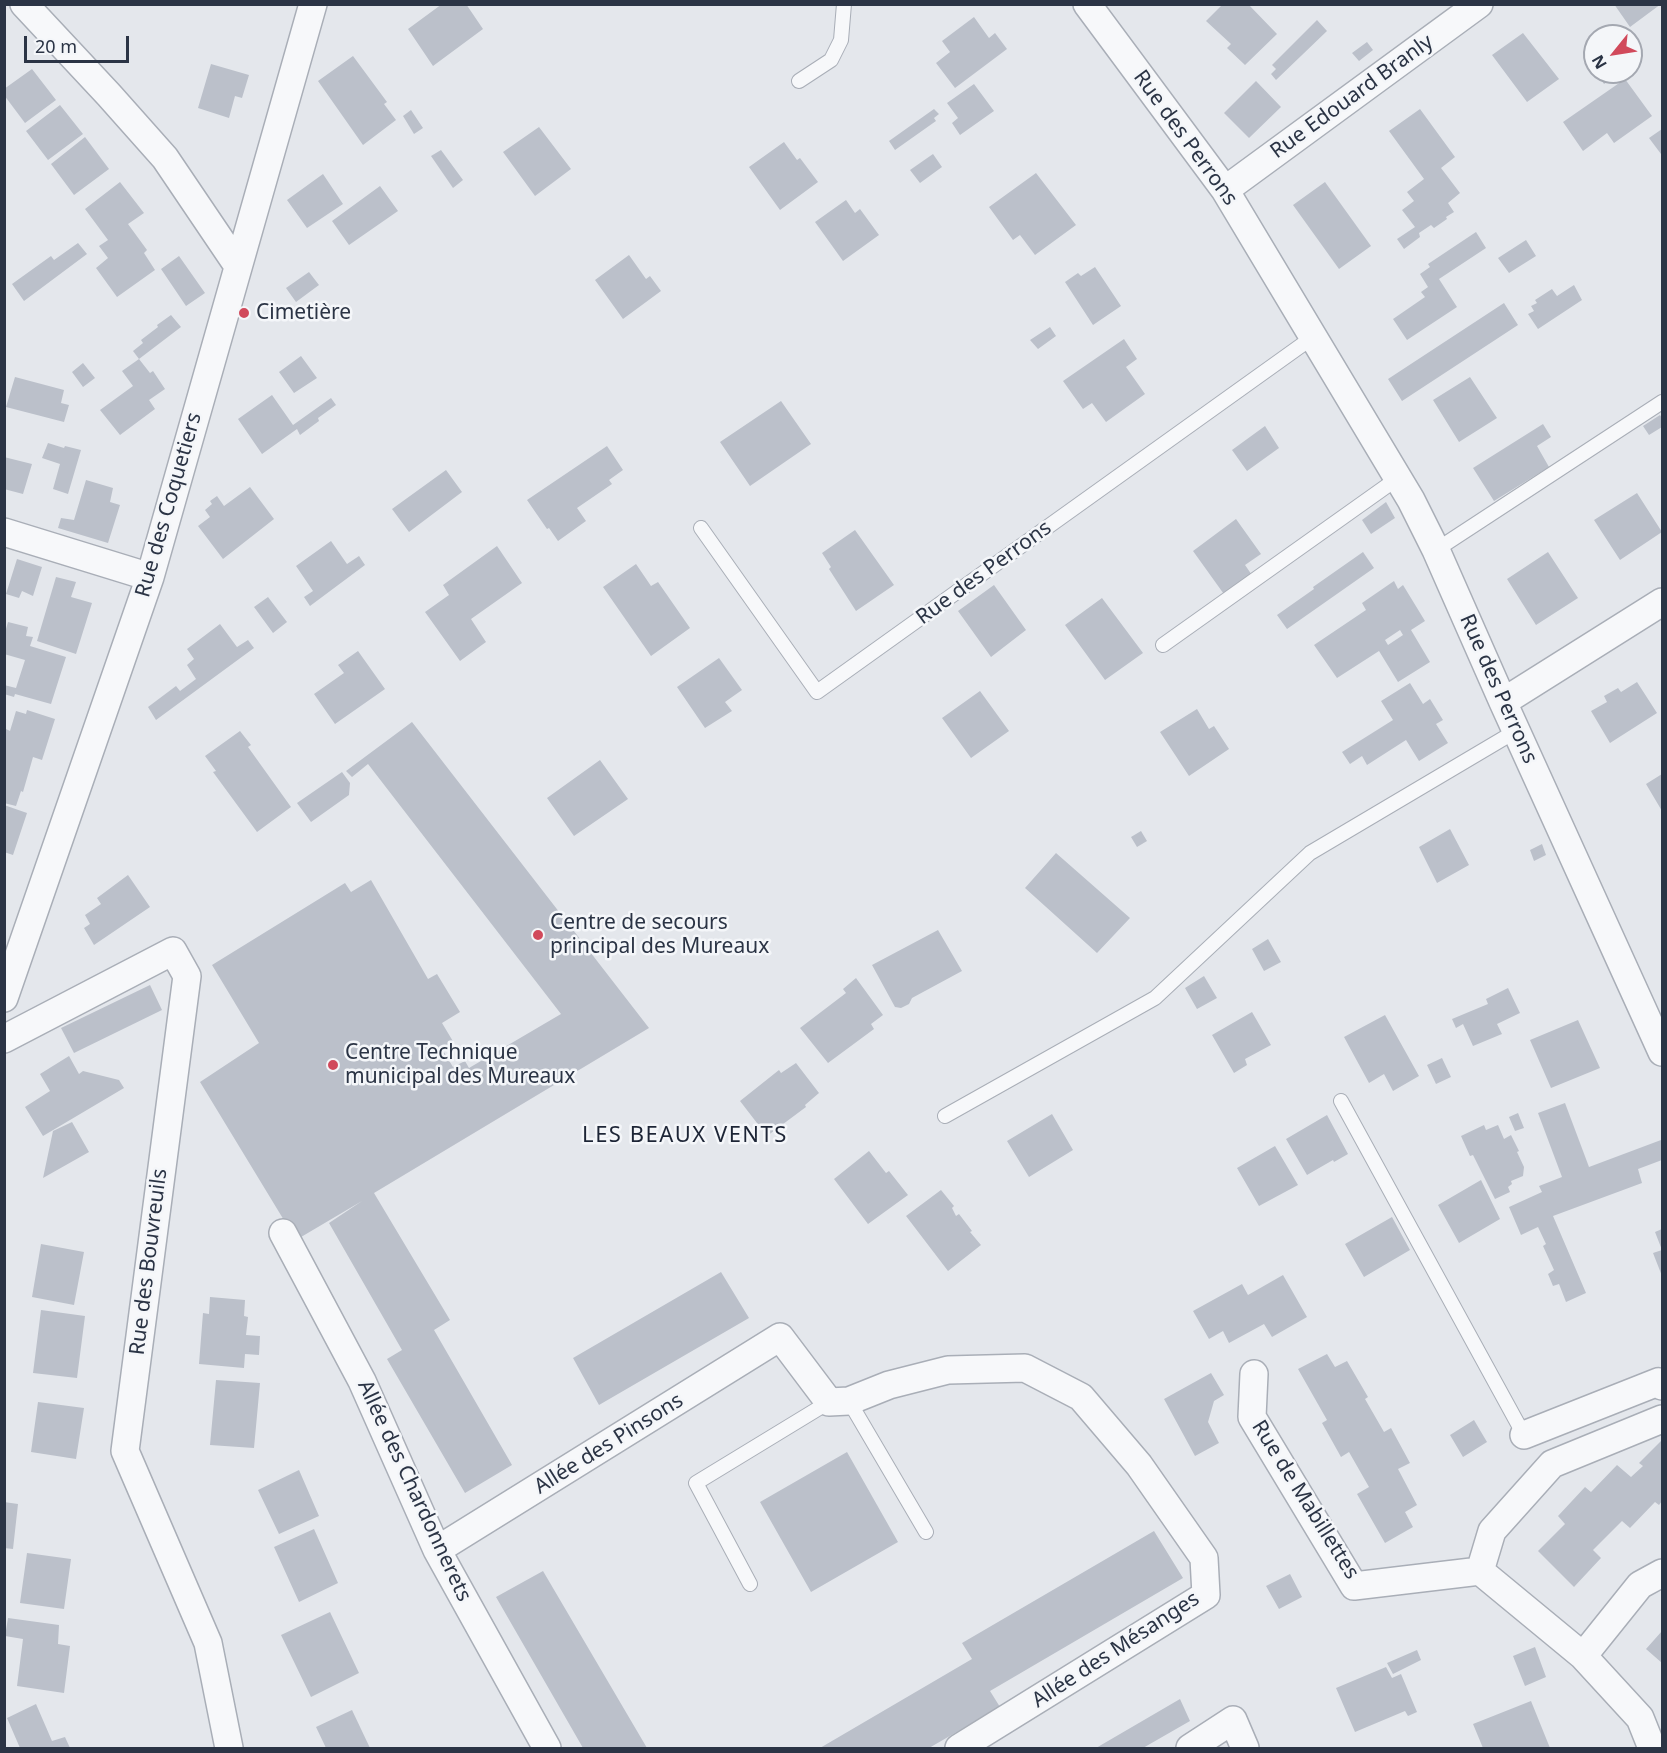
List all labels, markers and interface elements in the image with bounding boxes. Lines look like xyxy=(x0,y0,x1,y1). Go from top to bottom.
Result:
scale bar xyxy=(27,24,132,62)
north arrow xyxy=(1583,24,1643,84)
street label: Rue Edouard Branly xyxy=(1266,30,1438,164)
text: 20 m xyxy=(35,34,77,58)
text: N xyxy=(1586,51,1612,73)
street label: Rue des Perrons xyxy=(1128,66,1242,210)
place label: Cimetière xyxy=(256,300,351,326)
marker: Cimetière xyxy=(237,306,251,320)
street label: Rue des Coquetiers xyxy=(131,410,207,600)
street label: Rue des Perrons xyxy=(912,516,1056,630)
street label: Rue des Perrons xyxy=(1454,610,1542,768)
place label: Centre de secours principal des Mureaux xyxy=(550,910,769,960)
marker: Centre de secours principal des Mureaux xyxy=(531,928,545,942)
place label: Centre Technique municipal des Mureaux xyxy=(345,1040,575,1090)
marker: Centre Technique municipal des Mureaux xyxy=(326,1058,340,1072)
district label: LES BEAUX VENTS xyxy=(582,1123,788,1149)
street label: Rue des Bouvreuils xyxy=(125,1167,173,1357)
street label: Allée des Chardonnerets xyxy=(352,1376,476,1606)
street label: Allée des Pinsons xyxy=(530,1388,688,1500)
street label: Rue de Mabillettes xyxy=(1246,1416,1364,1584)
street label: Allée des Mésanges xyxy=(1028,1587,1204,1713)

